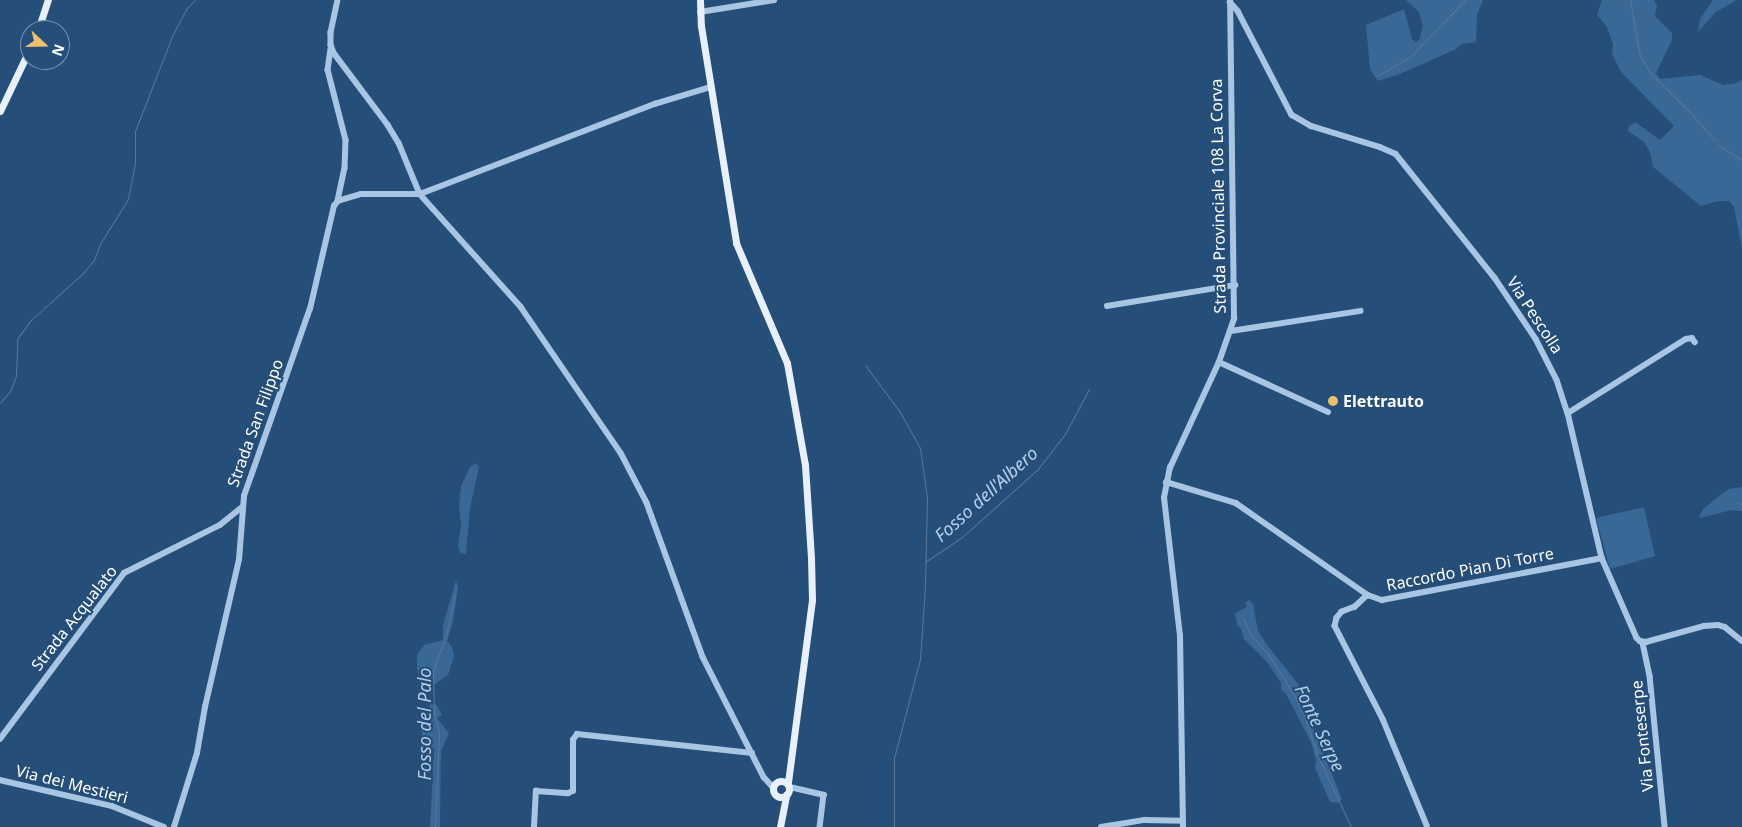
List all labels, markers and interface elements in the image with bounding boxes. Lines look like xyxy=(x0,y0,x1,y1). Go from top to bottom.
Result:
north arrow xyxy=(20,20,70,70)
text: N xyxy=(48,41,69,59)
street label: Strada Provinciale 108 La Corva xyxy=(1206,78,1230,314)
street label: Via Pescolla xyxy=(1503,273,1567,357)
street label: Strada San Filippo xyxy=(223,356,287,490)
place label: Elettrauto xyxy=(1343,391,1424,411)
marker: Elettrauto xyxy=(1327,395,1339,407)
water label: Fosso dell'Albero xyxy=(930,442,1042,546)
street label: Raccordo Pian Di Torre xyxy=(1385,543,1555,595)
street label: Strada Acqualato xyxy=(27,562,121,674)
water label: Fosso del Palo xyxy=(413,667,435,781)
street label: Via Fonteserpe xyxy=(1627,679,1657,793)
water label: Fonte Serpe xyxy=(1290,681,1350,775)
street label: Via dei Mestieri xyxy=(14,761,130,807)

